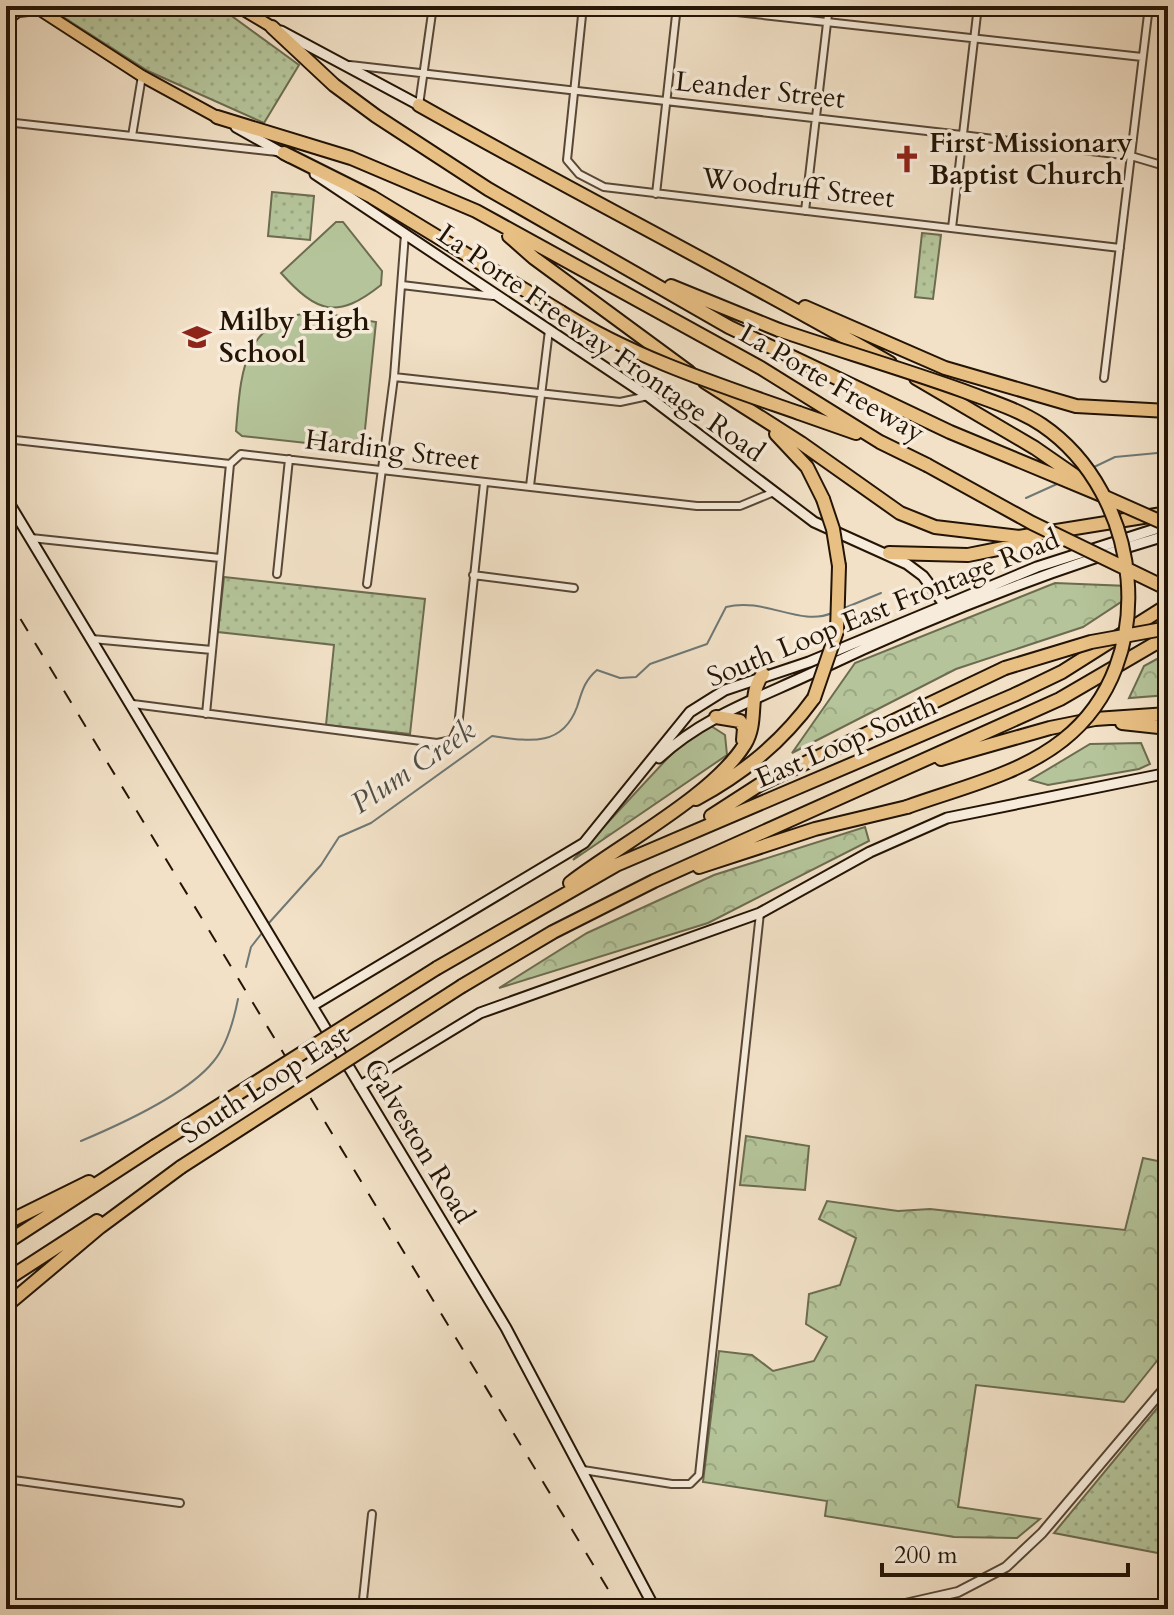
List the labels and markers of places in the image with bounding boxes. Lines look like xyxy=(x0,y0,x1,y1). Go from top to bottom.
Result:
place label: First Missionary Baptist Church xyxy=(929,124,1133,194)
church icon: First Missionary Baptist Church xyxy=(892,144,922,174)
place label: Milby High School xyxy=(219,302,370,372)
school or university icon: Milby High School xyxy=(182,322,212,352)

